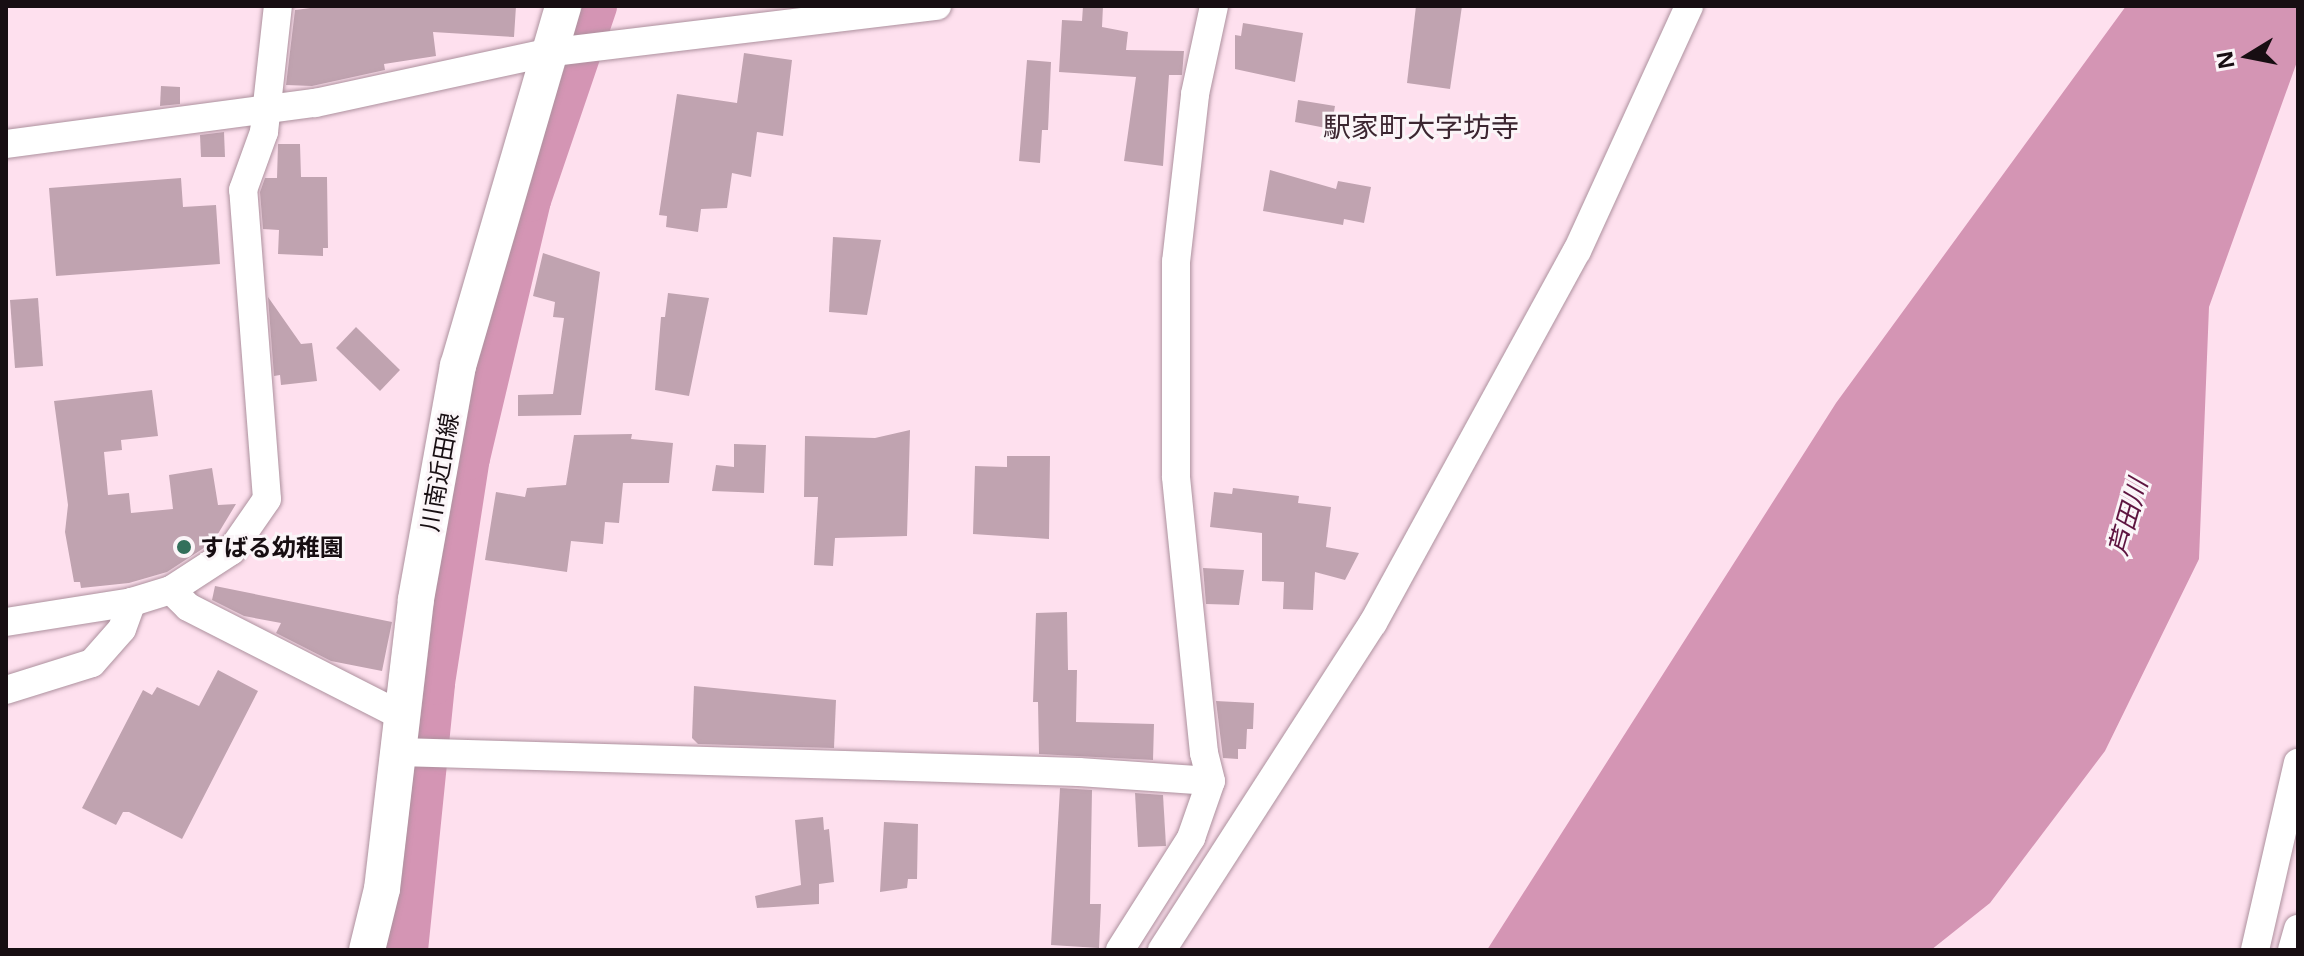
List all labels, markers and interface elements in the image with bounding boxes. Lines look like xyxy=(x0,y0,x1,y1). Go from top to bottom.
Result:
north arrow xyxy=(2208,16,2288,96)
text: N xyxy=(2208,49,2241,72)
district label: 駅家町大字坊寺 xyxy=(1323,109,1519,143)
street label: 川南近田線 xyxy=(414,410,464,534)
water label: 芦田川 xyxy=(2102,475,2154,559)
place label: すばる幼稚園 xyxy=(200,533,344,561)
marker: すばる幼稚園 xyxy=(175,538,193,556)

